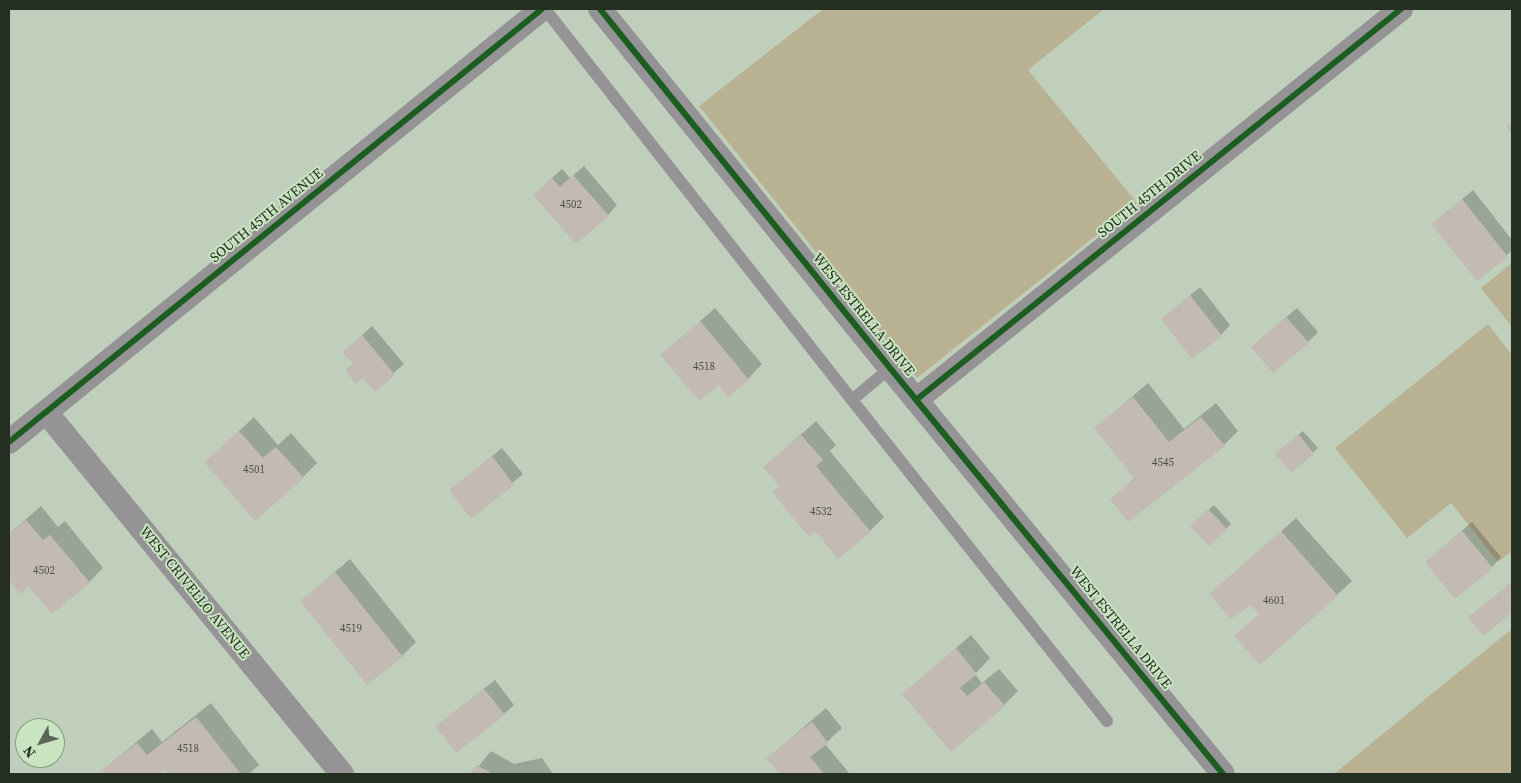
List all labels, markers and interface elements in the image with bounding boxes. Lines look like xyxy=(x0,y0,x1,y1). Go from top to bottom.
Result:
street label: SOUTH 45TH DRIVE xyxy=(1095,148,1205,242)
street label: SOUTH 45TH AVENUE xyxy=(207,165,327,267)
house number: 4502 xyxy=(560,198,582,212)
street label: WEST ESTRELLA DRIVE xyxy=(808,250,918,380)
house number: 4518 xyxy=(693,360,715,374)
house number: 4545 xyxy=(1152,456,1174,470)
house number: 4501 xyxy=(243,463,265,477)
house number: 4532 xyxy=(810,505,832,519)
street label: WEST CRIVELLO AVENUE xyxy=(136,524,252,662)
street label: WEST ESTRELLA DRIVE xyxy=(1065,563,1175,693)
house number: 4502 xyxy=(33,564,55,578)
house number: 4601 xyxy=(1263,594,1285,608)
house number: 4519 xyxy=(340,622,362,636)
north arrow xyxy=(15,718,65,768)
text: N xyxy=(18,742,40,762)
house number: 4518 xyxy=(177,742,199,756)

